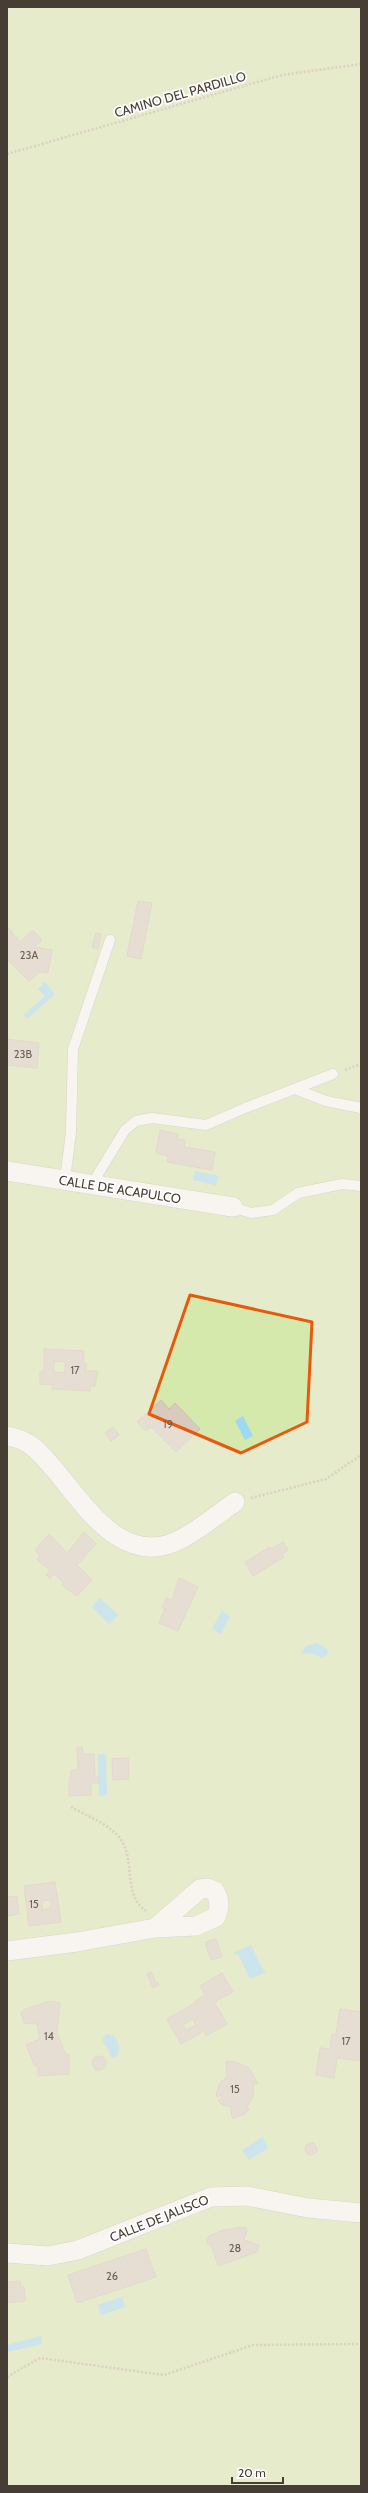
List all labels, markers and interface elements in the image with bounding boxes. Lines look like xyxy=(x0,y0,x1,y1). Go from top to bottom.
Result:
street label: CAMINO DEL PARDILLO xyxy=(112,68,248,120)
house number: 23A xyxy=(20,948,38,962)
house number: 23B xyxy=(14,1047,33,1061)
street label: CALLE DE ACAPULCO xyxy=(58,1171,182,1207)
house number: 17 xyxy=(70,1363,80,1377)
house number: 19 xyxy=(163,1417,173,1431)
house number: 15 xyxy=(29,1897,39,1911)
house number: 14 xyxy=(44,2029,55,2043)
house number: 17 xyxy=(341,2034,351,2048)
house number: 15 xyxy=(230,2082,240,2096)
street label: CALLE DE JALISCO xyxy=(107,2191,211,2245)
house number: 28 xyxy=(229,2241,241,2255)
house number: 26 xyxy=(106,2269,118,2283)
scale bar xyxy=(232,2459,283,2485)
text: 20 m xyxy=(238,2465,266,2480)

